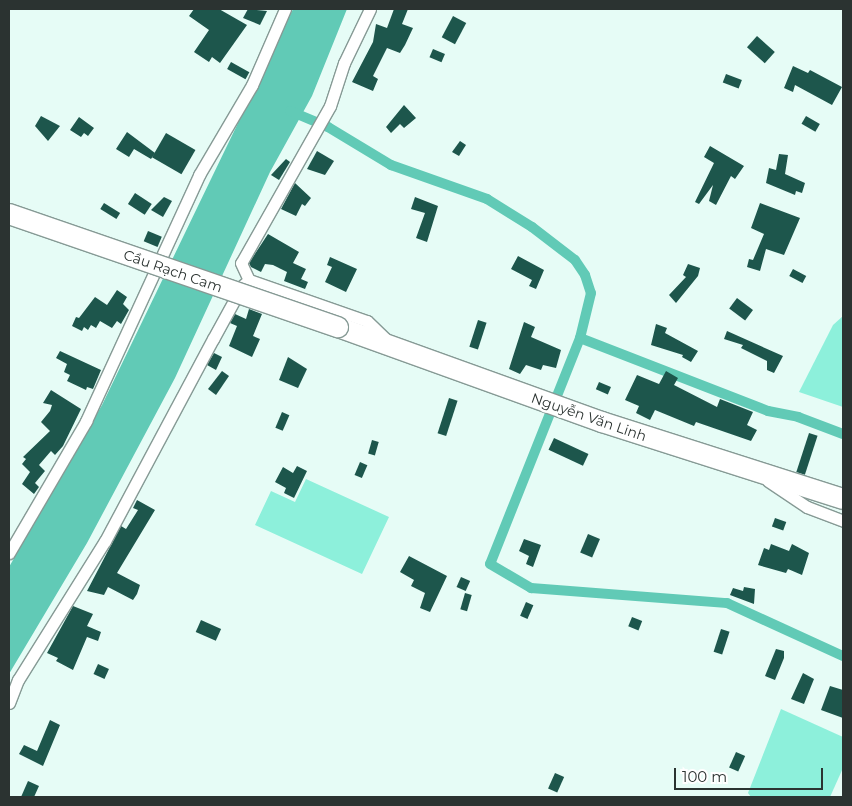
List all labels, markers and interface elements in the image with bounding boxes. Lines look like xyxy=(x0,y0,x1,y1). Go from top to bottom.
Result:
street label: Cầu Rạch Cam xyxy=(121,246,225,296)
street label: Nguyễn Văn Linh xyxy=(529,389,649,445)
scale bar xyxy=(677,758,826,790)
text: 100 m xyxy=(682,767,727,786)

